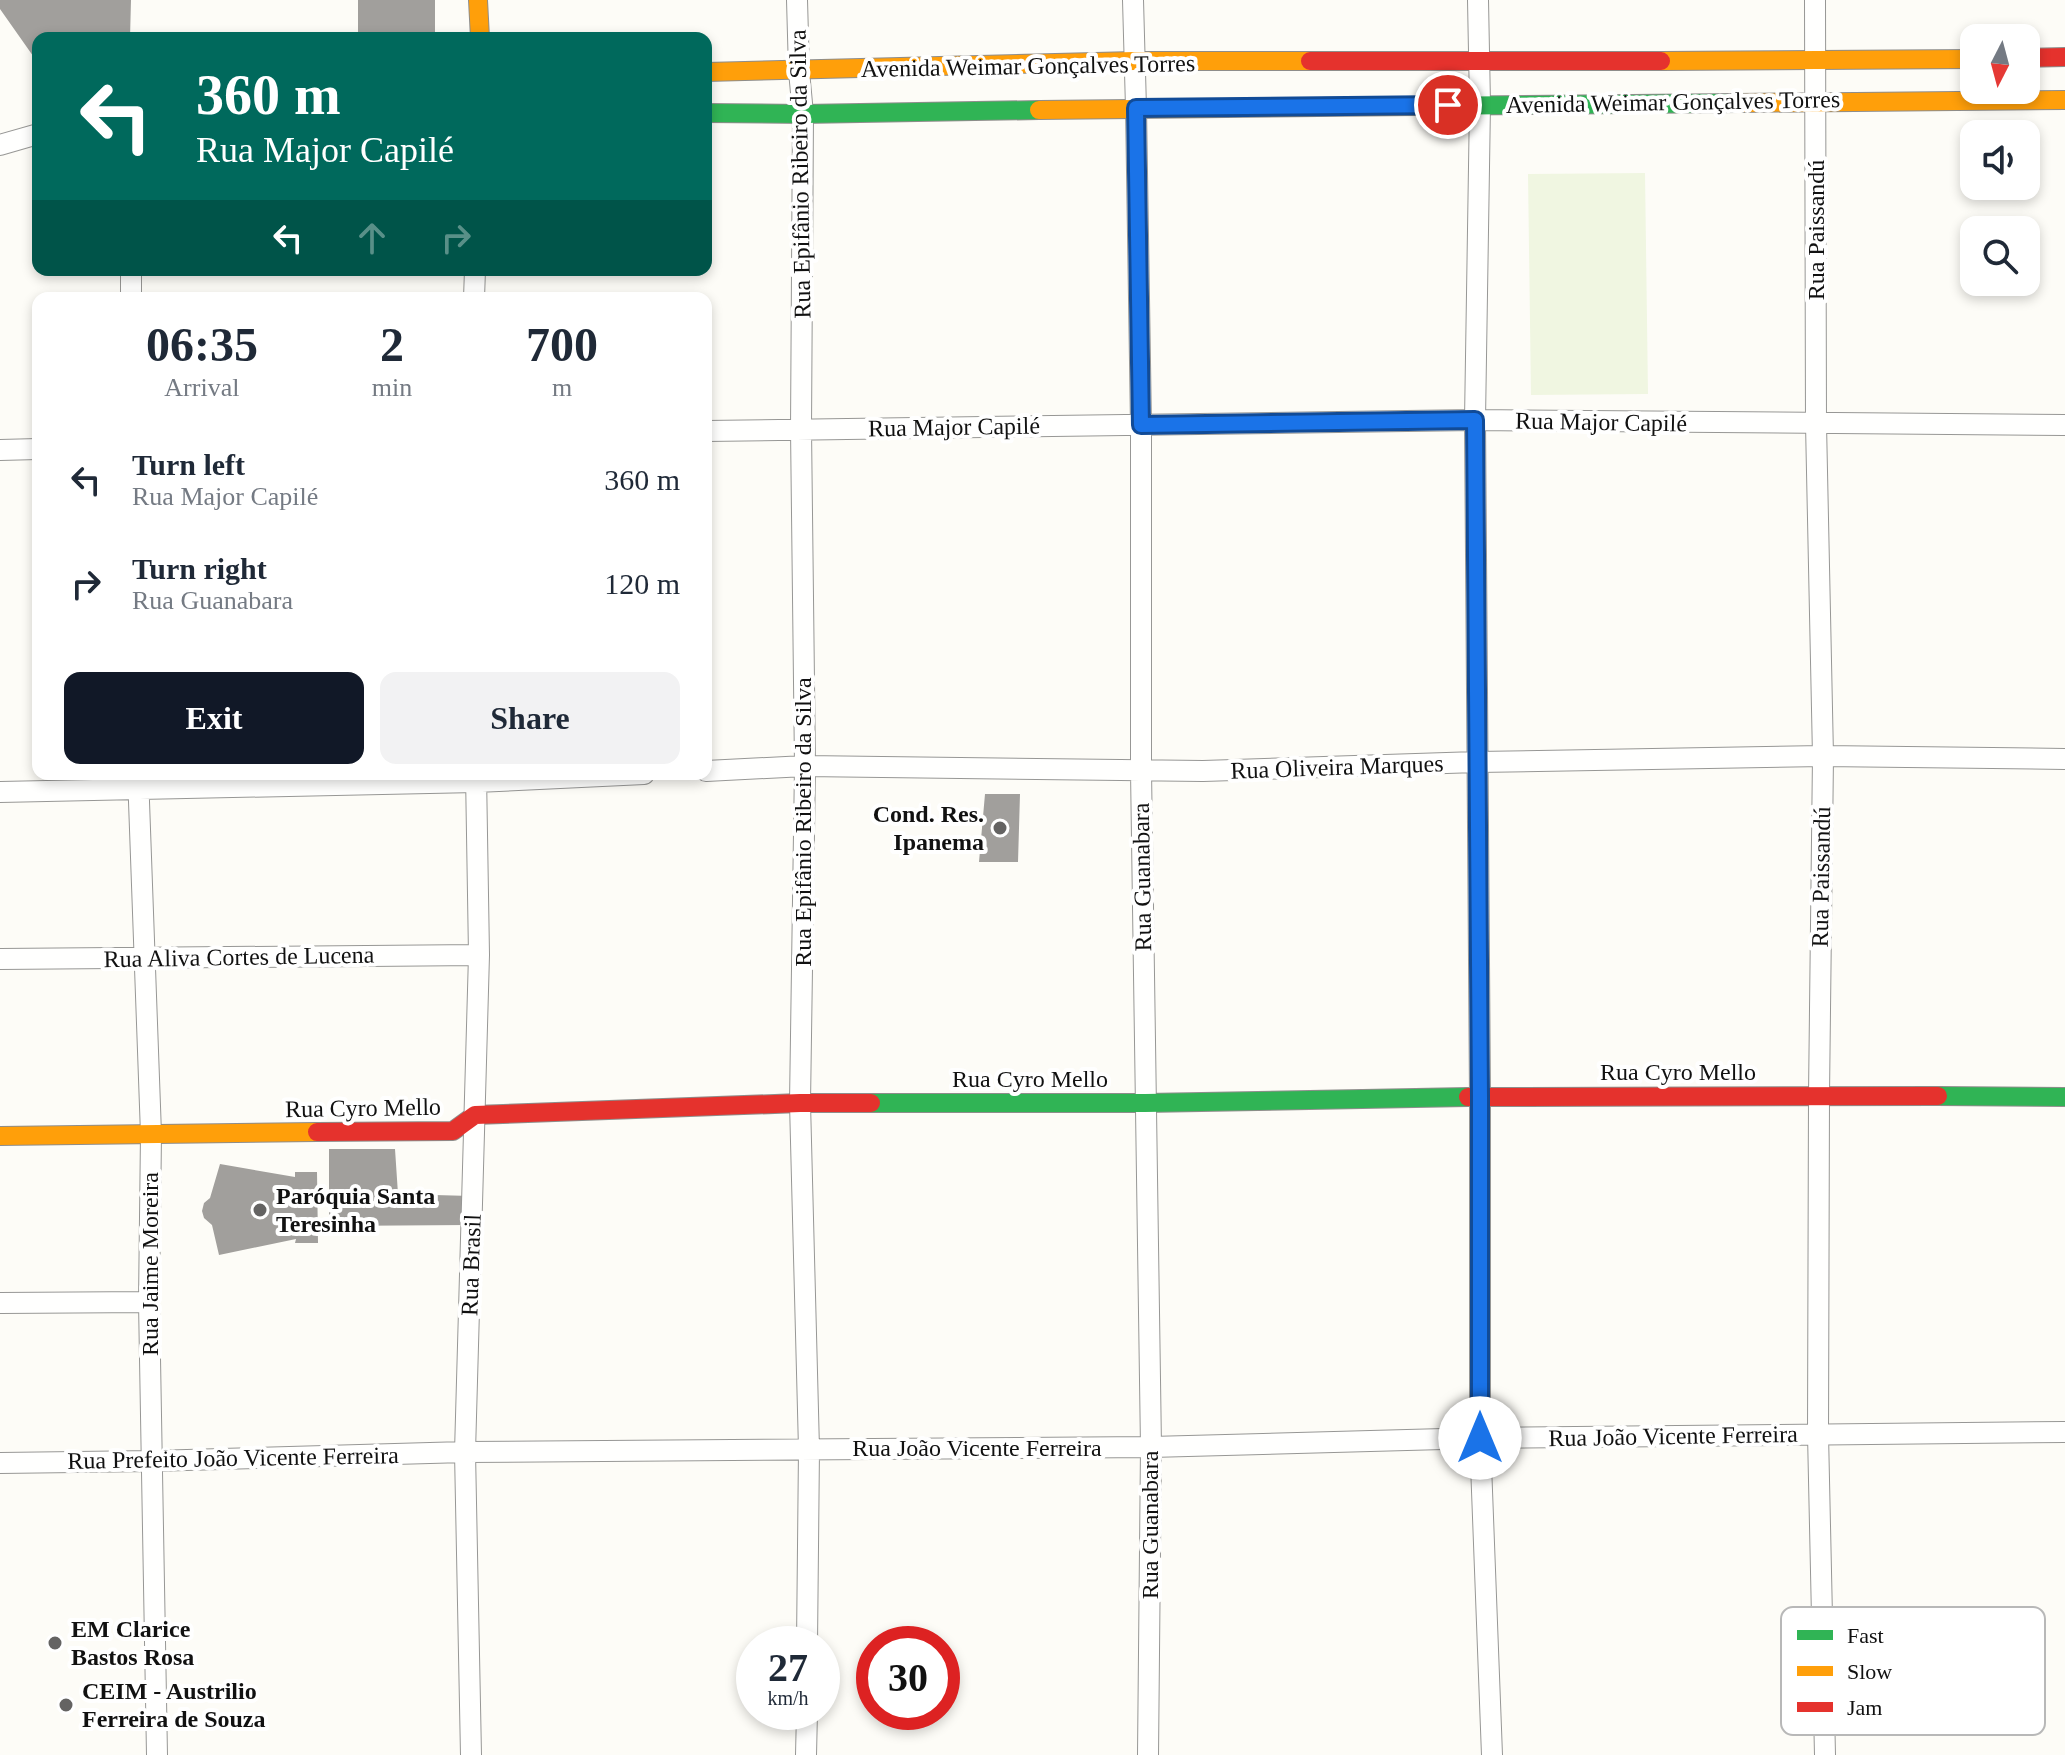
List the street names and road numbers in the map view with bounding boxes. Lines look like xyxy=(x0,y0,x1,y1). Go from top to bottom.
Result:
street label: Rua Epifânio Ribeiro da Silva xyxy=(784,29,816,319)
street label: Avenida Weimar Gonçalves Torres xyxy=(861,50,1195,82)
street label: Avenida Weimar Gonçalves Torres xyxy=(1506,86,1840,118)
street label: Rua Paissandú xyxy=(1803,160,1829,300)
street label: Rua Major Capilé xyxy=(1515,408,1687,436)
street label: Rua Major Capilé xyxy=(868,413,1040,441)
street label: Rua Epifânio Ribeiro da Silva xyxy=(790,677,816,967)
street label: Rua Oliveira Marques xyxy=(1230,750,1444,784)
street label: Rua Guanabara xyxy=(1128,802,1156,952)
street label: Rua Paissandú xyxy=(1807,806,1835,948)
street label: Rua Aliva Cortes de Lucena xyxy=(103,942,375,972)
street label: Rua Cyro Mello xyxy=(1600,1059,1756,1085)
street label: Rua Cyro Mello xyxy=(952,1066,1108,1092)
street label: Rua Cyro Mello xyxy=(285,1094,441,1122)
street label: Rua Jaime Moreira xyxy=(137,1172,163,1356)
street label: Rua Brasil xyxy=(456,1213,486,1316)
street label: Rua João Vicente Ferreira xyxy=(1548,1421,1798,1451)
street label: Rua João Vicente Ferreira xyxy=(852,1435,1102,1461)
street label: Rua Prefeito João Vicente Ferreira xyxy=(67,1442,399,1474)
street label: Rua Guanabara xyxy=(1137,1450,1163,1599)

